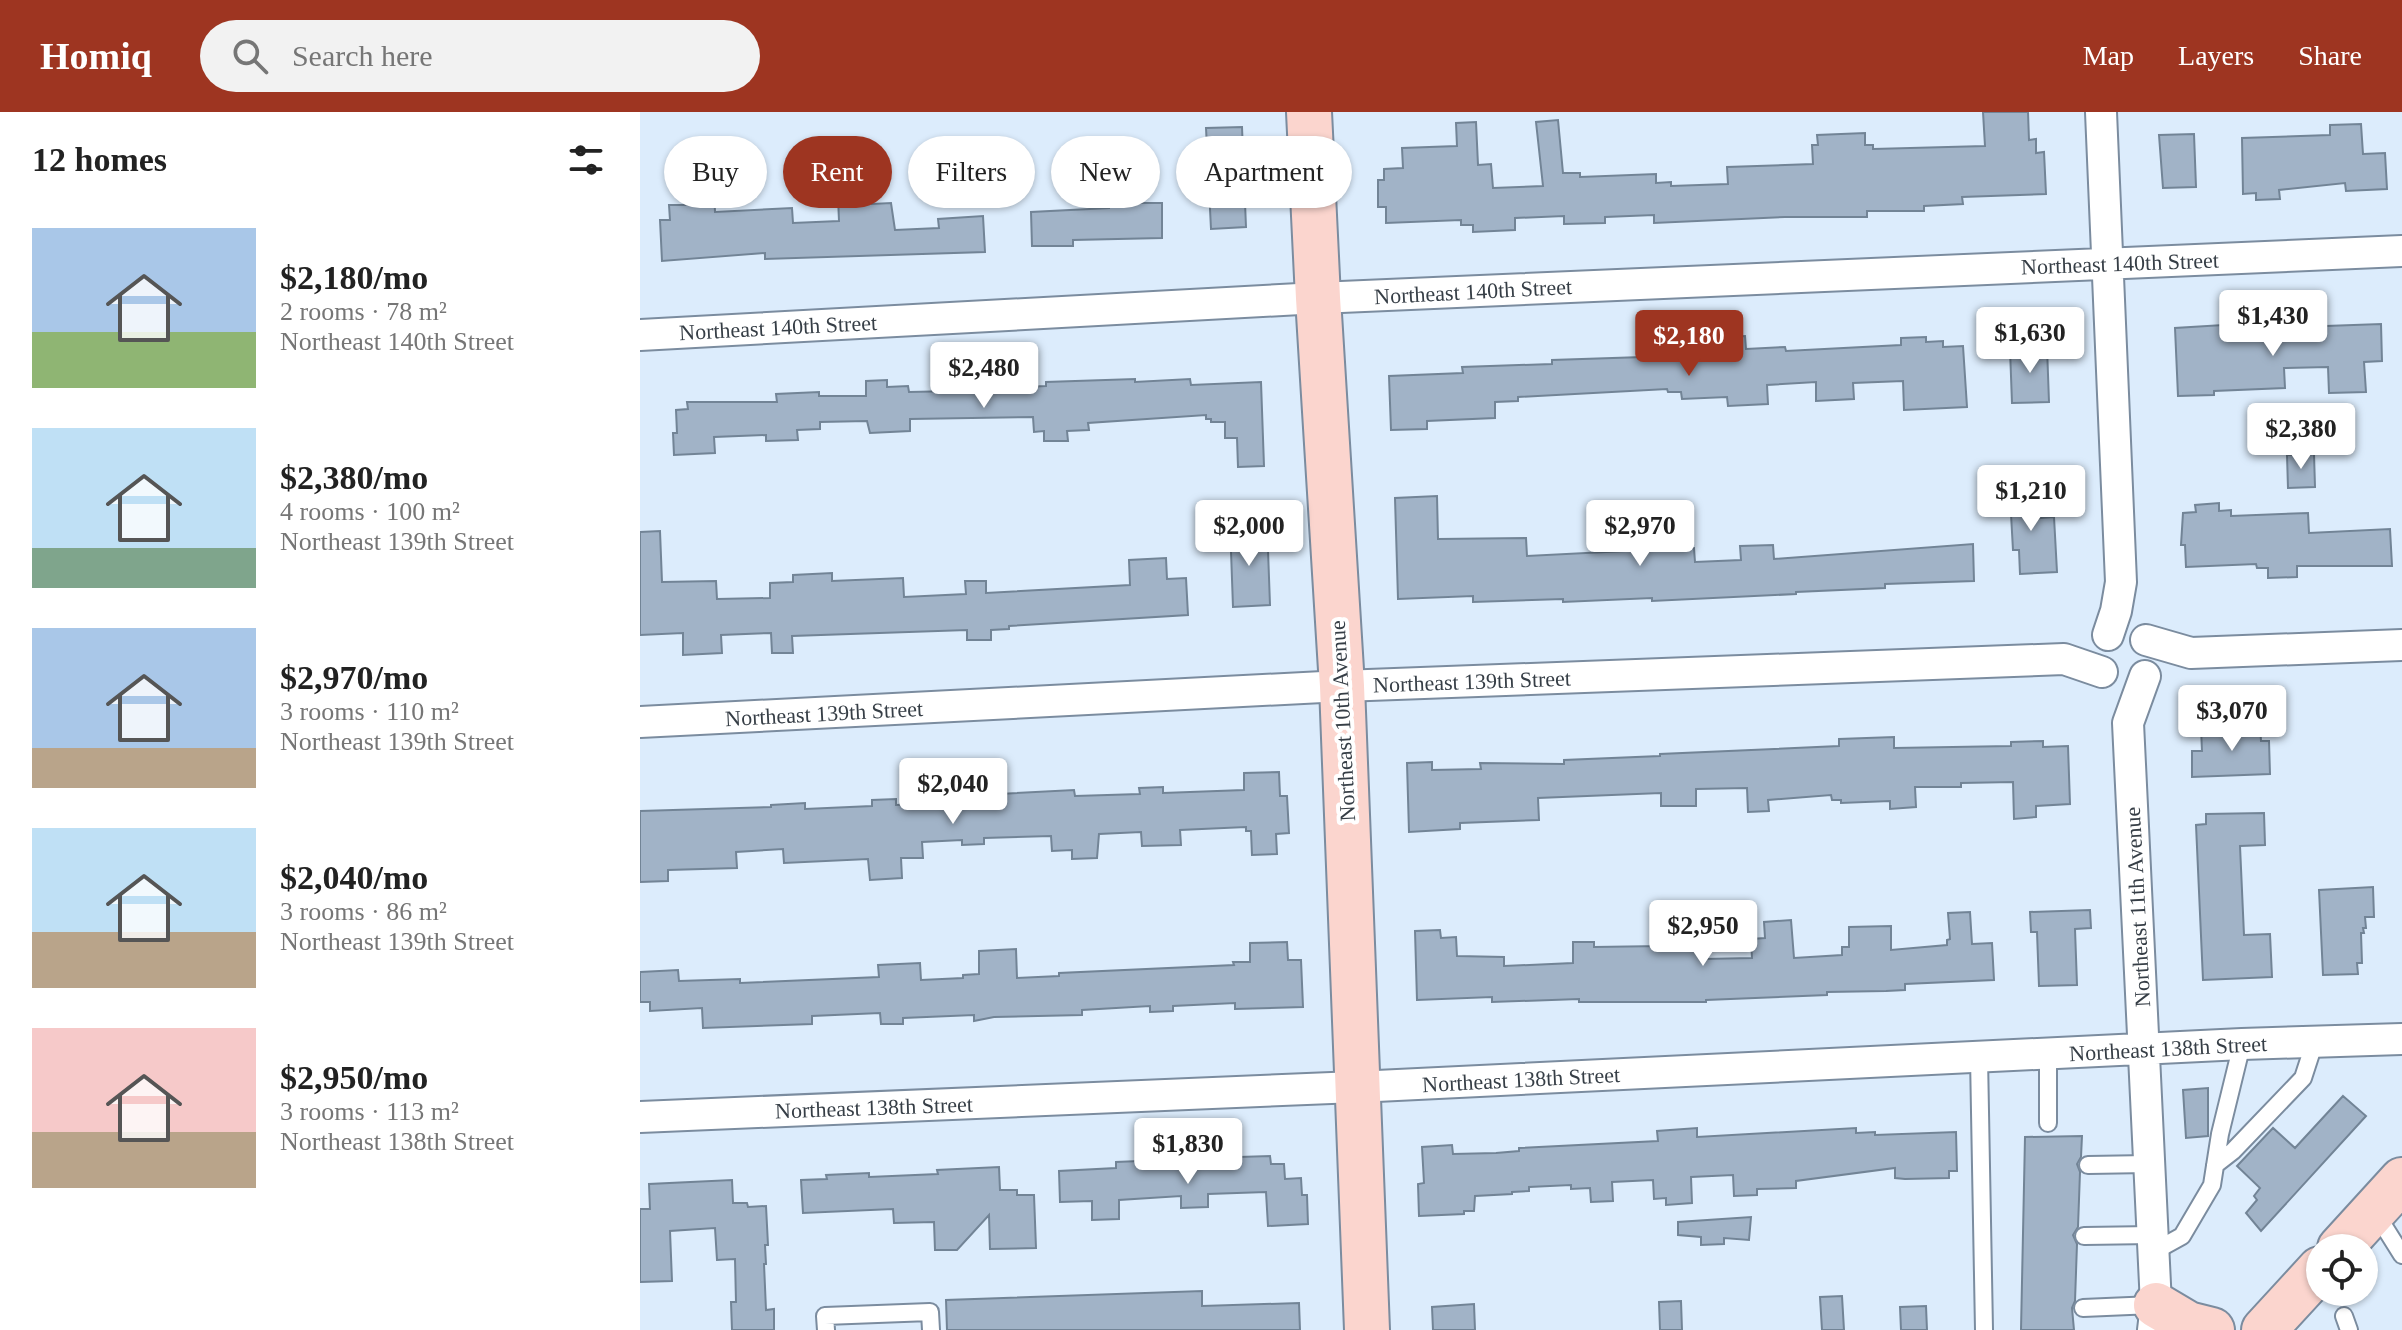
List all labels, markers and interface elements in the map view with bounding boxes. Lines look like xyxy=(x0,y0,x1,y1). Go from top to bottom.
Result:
search box xyxy=(200,20,760,92)
icon: search xyxy=(228,34,272,78)
text: Homiq xyxy=(40,35,152,77)
text: Search here xyxy=(292,39,433,72)
text: Map xyxy=(2083,40,2134,71)
text: Layers xyxy=(2178,40,2254,71)
text: Share xyxy=(2298,40,2362,71)
chip: Buy xyxy=(664,136,767,208)
chip: Rent xyxy=(783,136,892,208)
chip: Filters xyxy=(908,136,1035,208)
chip: New xyxy=(1051,136,1160,208)
chip: Apartment xyxy=(1176,136,1352,208)
icon: filters xyxy=(564,138,608,182)
text: 12 homes xyxy=(32,141,167,178)
street label: Northeast 140th Street xyxy=(2021,248,2219,279)
text: $2,180/mo xyxy=(280,259,428,296)
icon: home xyxy=(96,260,192,356)
street label: Northeast 140th Street xyxy=(1374,274,1573,309)
pin: $1,430 xyxy=(2208,290,2338,358)
text: 2 rooms · 78 m² xyxy=(280,297,447,326)
text: $1,430 xyxy=(2237,301,2309,330)
pin: $1,630 xyxy=(1965,307,2095,375)
street label: Northeast 140th Street xyxy=(679,310,878,345)
pin: $2,180 xyxy=(1624,310,1754,378)
text: $1,630 xyxy=(1994,318,2066,347)
text: $2,180 xyxy=(1653,321,1725,350)
text: Northeast 140th Street xyxy=(280,327,514,356)
pin: $2,480 xyxy=(919,342,1049,410)
text: $2,480 xyxy=(948,353,1020,382)
pin: $2,380 xyxy=(2236,403,2366,471)
text: $2,380 xyxy=(2265,414,2337,443)
text: $2,380/mo xyxy=(280,459,428,496)
icon: home xyxy=(96,460,192,556)
pin: $1,210 xyxy=(1966,465,2096,533)
text: $1,210 xyxy=(1995,476,2067,505)
text: 4 rooms · 100 m² xyxy=(280,497,460,526)
pin: $2,000 xyxy=(1184,500,1314,568)
pin: $2,970 xyxy=(1575,500,1705,568)
text: $2,000 xyxy=(1213,511,1285,540)
text: $2,970 xyxy=(1604,511,1676,540)
text: Northeast 139th Street xyxy=(280,527,514,556)
street label: Northeast 10th Avenue xyxy=(1325,620,1360,822)
text: $2,970/mo xyxy=(280,659,428,696)
icon: home xyxy=(96,660,192,756)
street label: Northeast 139th Street xyxy=(1373,666,1571,697)
pin: $3,070 xyxy=(2167,685,2297,753)
street label: Northeast 139th Street xyxy=(725,696,924,731)
text: $3,070 xyxy=(2196,696,2268,725)
text: 3 rooms · 110 m² xyxy=(280,697,459,726)
text: Northeast 139th Street xyxy=(280,727,514,756)
pin: $2,040 xyxy=(888,758,1018,826)
text: $2,040 xyxy=(917,769,989,798)
street label: Northeast 11th Avenue xyxy=(2120,806,2155,1008)
text: $2,040/mo xyxy=(280,859,428,896)
icon: home xyxy=(96,860,192,956)
text: 3 rooms · 86 m² xyxy=(280,897,447,926)
pin: $2,950 xyxy=(1638,900,1768,968)
text: $2,950 xyxy=(1667,911,1739,940)
text: Northeast 139th Street xyxy=(280,927,514,956)
street label: Northeast 138th Street xyxy=(2069,1031,2268,1066)
text: $2,950/mo xyxy=(280,1059,428,1096)
icon: home xyxy=(96,1060,192,1156)
street label: Northeast 138th Street xyxy=(1422,1062,1621,1097)
street label: Northeast 138th Street xyxy=(775,1092,973,1123)
text: 3 rooms · 113 m² xyxy=(280,1097,459,1126)
pin: $1,830 xyxy=(1123,1118,1253,1186)
text: Northeast 138th Street xyxy=(280,1127,514,1156)
text: $1,830 xyxy=(1152,1129,1224,1158)
map controls xyxy=(2306,1234,2378,1306)
button: locate xyxy=(2306,1234,2378,1306)

